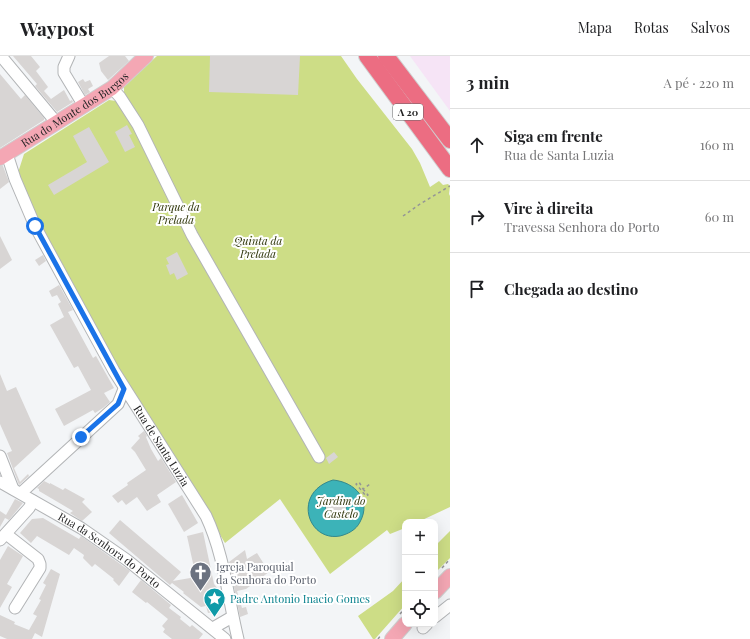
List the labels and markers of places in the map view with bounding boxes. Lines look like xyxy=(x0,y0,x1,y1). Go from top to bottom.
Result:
place label: Igreja Paroquial da Senhora do Porto xyxy=(216,559,316,587)
church icon: Igreja Paroquial da Senhora do Porto xyxy=(187,560,213,593)
place icon: Padre Antonio Inacio Gomes xyxy=(202,586,228,619)
place label: Padre Antonio Inacio Gomes xyxy=(230,591,370,606)

